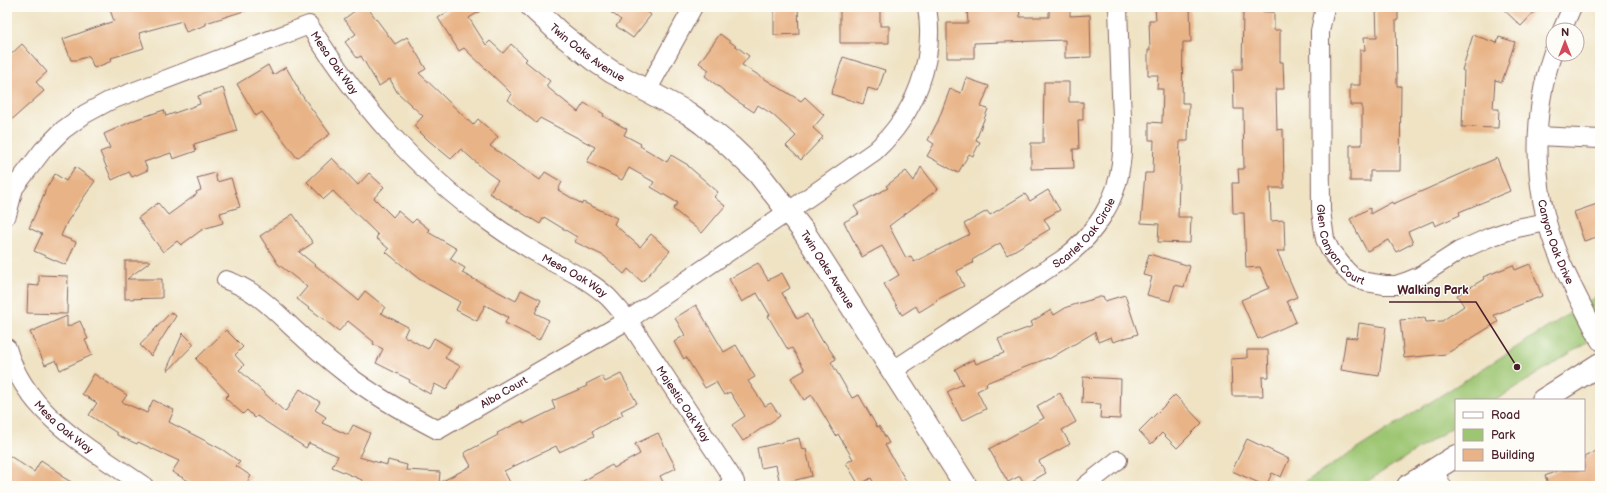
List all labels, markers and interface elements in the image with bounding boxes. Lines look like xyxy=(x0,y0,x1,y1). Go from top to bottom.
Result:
street label: Twin Oaks Avenue xyxy=(547,21,628,84)
north arrow xyxy=(1545,22,1585,62)
text: N xyxy=(1561,26,1569,39)
street label: Mesa Oak Way xyxy=(308,29,361,97)
street label: Scarlet Oak Circle xyxy=(1050,195,1118,271)
street label: Canyon Oak Drive xyxy=(1536,198,1577,287)
street label: Glen Canyon Court xyxy=(1314,204,1367,287)
street label: Twin Oaks Avenue xyxy=(798,228,858,311)
street label: Mesa Oak Way xyxy=(540,251,610,300)
callout: Walking Park xyxy=(1389,278,1476,302)
text: Walking Park xyxy=(1397,283,1469,298)
street label: Majestic Oak Way xyxy=(654,364,713,444)
street label: Alba Court xyxy=(478,373,530,411)
street label: Mesa Oak Way xyxy=(32,398,96,456)
legend xyxy=(1455,399,1585,471)
text: Road xyxy=(1491,408,1520,423)
text: Park xyxy=(1491,428,1515,443)
text: Building xyxy=(1491,448,1535,463)

